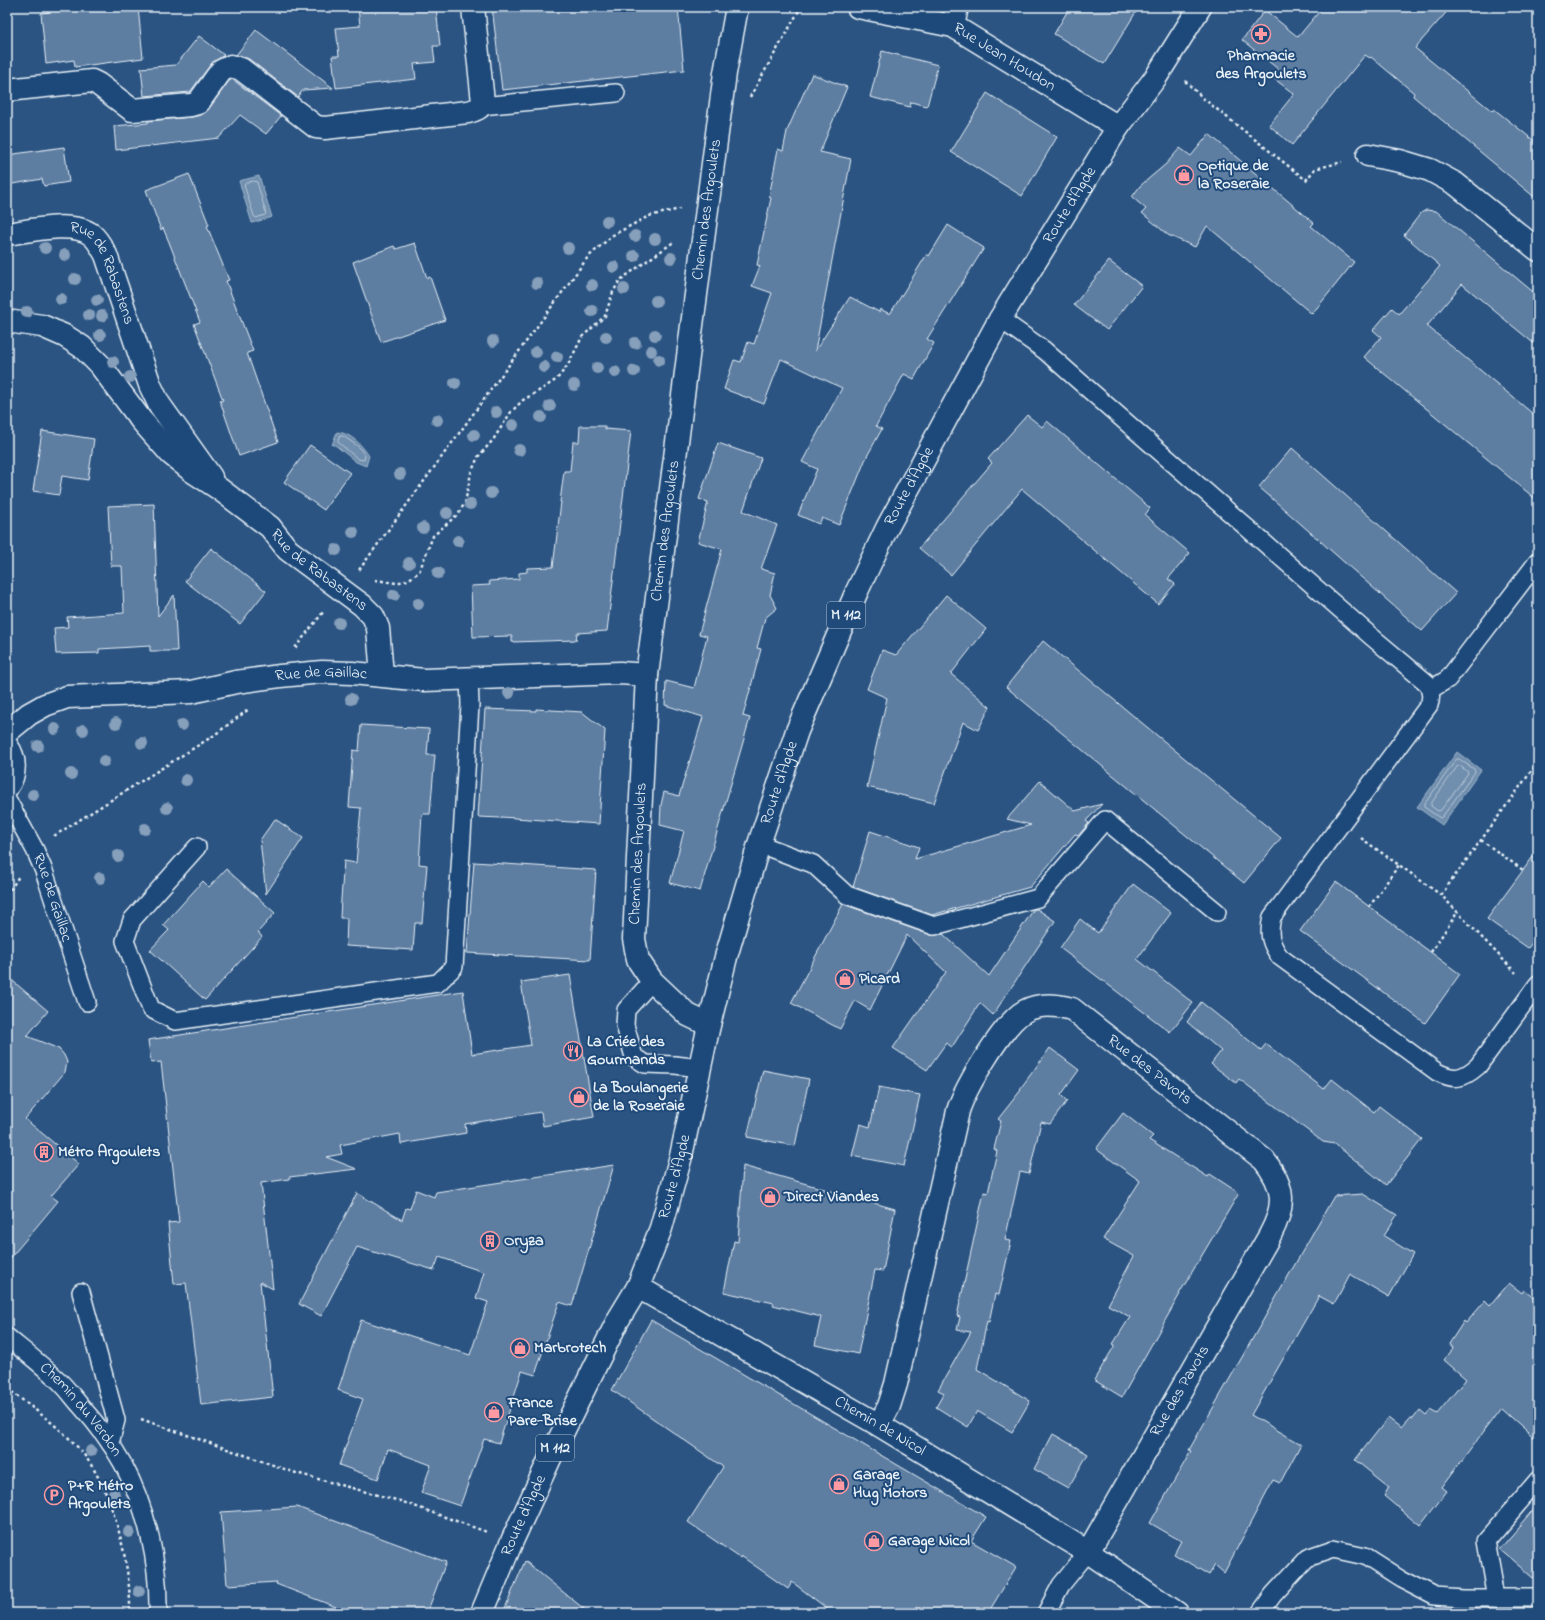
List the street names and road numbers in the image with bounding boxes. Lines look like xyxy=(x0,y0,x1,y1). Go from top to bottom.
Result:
street label: Rue Jean Houdon xyxy=(948,17,1060,98)
street label: Chemin des Argoulets xyxy=(686,138,728,282)
street label: Route d'Agde xyxy=(1037,161,1103,248)
street label: Rue de Rabastens xyxy=(68,216,141,328)
street label: Route d'Agde xyxy=(878,442,941,530)
street label: Chemin des Argoulets xyxy=(645,459,687,603)
street label: Rue de Rabastens xyxy=(264,524,374,617)
road number: M 112 xyxy=(827,602,865,628)
street label: Rue de Gaillac xyxy=(274,660,369,689)
street label: Route d'Agde xyxy=(754,737,805,828)
street label: Chemin des Argoulets xyxy=(623,782,654,925)
street label: Rue de Gaillac xyxy=(26,850,79,946)
street label: Rue des Pavots xyxy=(1102,1029,1197,1111)
street label: Route d'Agde xyxy=(652,1132,697,1222)
street label: Rue des Pavots xyxy=(1144,1341,1216,1441)
street label: Chemin du Verdon xyxy=(34,1357,128,1461)
street label: Chemin de Nicol xyxy=(830,1390,930,1463)
road number: M 112 xyxy=(536,1435,574,1461)
street label: Route d'Agde xyxy=(495,1470,553,1560)

